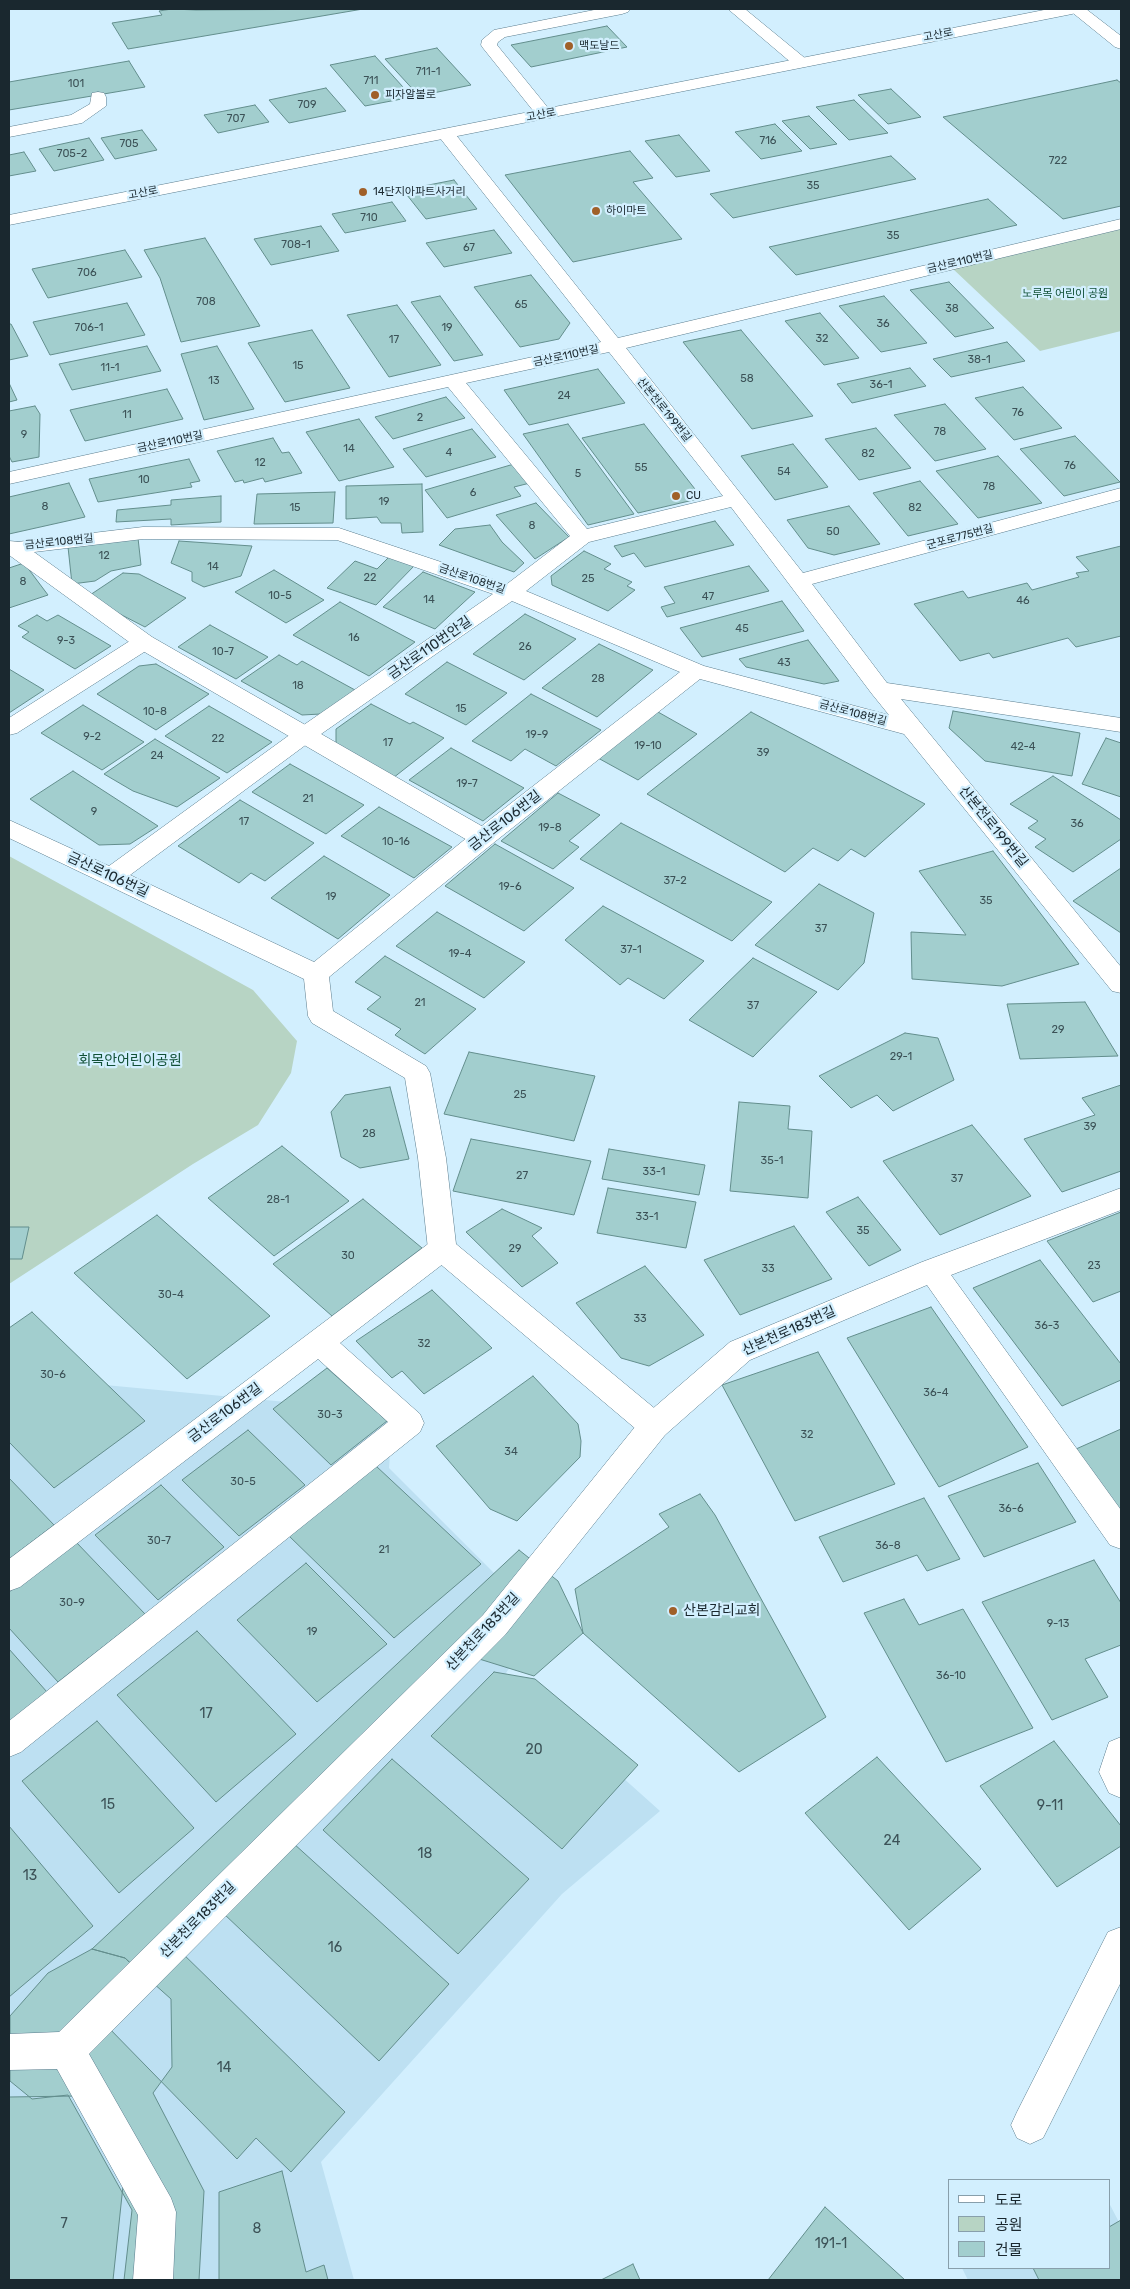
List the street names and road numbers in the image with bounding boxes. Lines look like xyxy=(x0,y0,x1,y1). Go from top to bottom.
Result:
street label: 고산로 xyxy=(922,26,954,44)
street label: 고산로 xyxy=(525,106,557,124)
street label: 고산로 xyxy=(127,184,159,202)
street label: 금산로110번길 xyxy=(926,248,994,276)
street label: 금산로110번길 xyxy=(532,343,600,369)
street label: 산본천로199번길 xyxy=(634,375,694,445)
street label: 금산로110번길 xyxy=(136,429,204,455)
street label: 군포로775번길 xyxy=(925,522,995,552)
street label: 금산로108번길 xyxy=(24,532,94,552)
street label: 금산로108번길 xyxy=(437,561,507,597)
street label: 금산로110번안길 xyxy=(385,613,475,683)
street label: 금산로108번길 xyxy=(818,698,888,728)
street label: 산본천로199번길 xyxy=(955,783,1031,871)
street label: 금산로106번길 xyxy=(465,787,545,855)
street label: 금산로106번길 xyxy=(65,849,151,901)
street label: 산본천로183번길 xyxy=(740,1303,838,1359)
street label: 금산로106번길 xyxy=(185,1380,265,1446)
street label: 산본천로183번길 xyxy=(443,1589,523,1675)
street label: 산본천로183번길 xyxy=(156,1878,240,1962)

